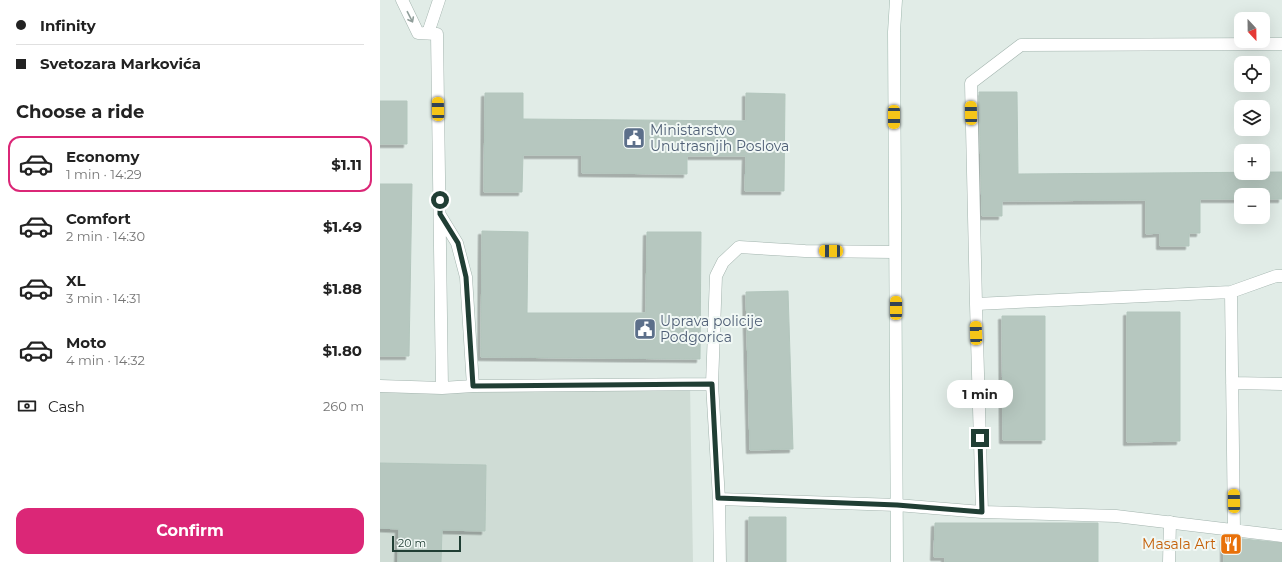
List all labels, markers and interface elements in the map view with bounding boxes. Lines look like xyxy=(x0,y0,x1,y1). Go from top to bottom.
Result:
one-way arrow xyxy=(407,10,414,22)
north arrow xyxy=(1234,12,1270,48)
map controls xyxy=(1234,12,1270,224)
text: Infinity xyxy=(40,16,96,35)
text: Svetozara Markovića xyxy=(40,54,201,73)
button: locate xyxy=(1234,56,1270,92)
car xyxy=(432,97,444,121)
button: layers xyxy=(1234,100,1270,136)
text: Choose a ride xyxy=(16,101,144,123)
car xyxy=(965,101,977,125)
car xyxy=(888,105,900,129)
place label: Ministarstvo Unutrasnjih Poslova xyxy=(650,121,789,155)
public building icon: Ministarstvo Unutrasnjih Poslova xyxy=(621,125,647,151)
button: + xyxy=(1234,144,1270,180)
icon: car xyxy=(18,146,54,182)
text: Economy xyxy=(66,147,139,166)
text: $1.11 xyxy=(331,155,362,174)
text: 1 min · 14:29 xyxy=(66,166,142,182)
button: − xyxy=(1234,188,1270,224)
route start xyxy=(431,191,449,209)
icon: car xyxy=(18,208,54,244)
text: Comfort xyxy=(66,209,131,228)
text: $1.49 xyxy=(323,217,362,236)
text: 2 min · 14:30 xyxy=(66,228,145,244)
car xyxy=(819,245,843,257)
icon: car xyxy=(18,270,54,306)
text: XL xyxy=(66,271,85,290)
text: $1.88 xyxy=(323,279,362,298)
text: 3 min · 14:31 xyxy=(66,290,141,306)
car xyxy=(890,296,902,320)
place label: Uprava policije Podgorica xyxy=(660,312,763,346)
public building icon: Uprava policije Podgorica xyxy=(632,316,658,342)
car xyxy=(970,321,982,345)
icon: car xyxy=(18,332,54,368)
text: Moto xyxy=(66,333,106,352)
text: $1.80 xyxy=(323,341,362,360)
text: 4 min · 14:32 xyxy=(66,352,145,368)
callout: 1 min xyxy=(947,380,1013,408)
text: 1 min xyxy=(962,386,998,402)
icon: cash xyxy=(16,395,38,417)
text: Cash xyxy=(48,397,85,416)
text: 260 m xyxy=(323,398,364,414)
route end xyxy=(971,429,989,447)
car xyxy=(1228,489,1240,513)
button: Confirm xyxy=(16,508,364,554)
restaurant icon: Masala Art xyxy=(1218,531,1244,557)
scale bar xyxy=(392,534,461,553)
place label: Masala Art xyxy=(1142,535,1216,553)
text: 20 m xyxy=(398,536,426,550)

